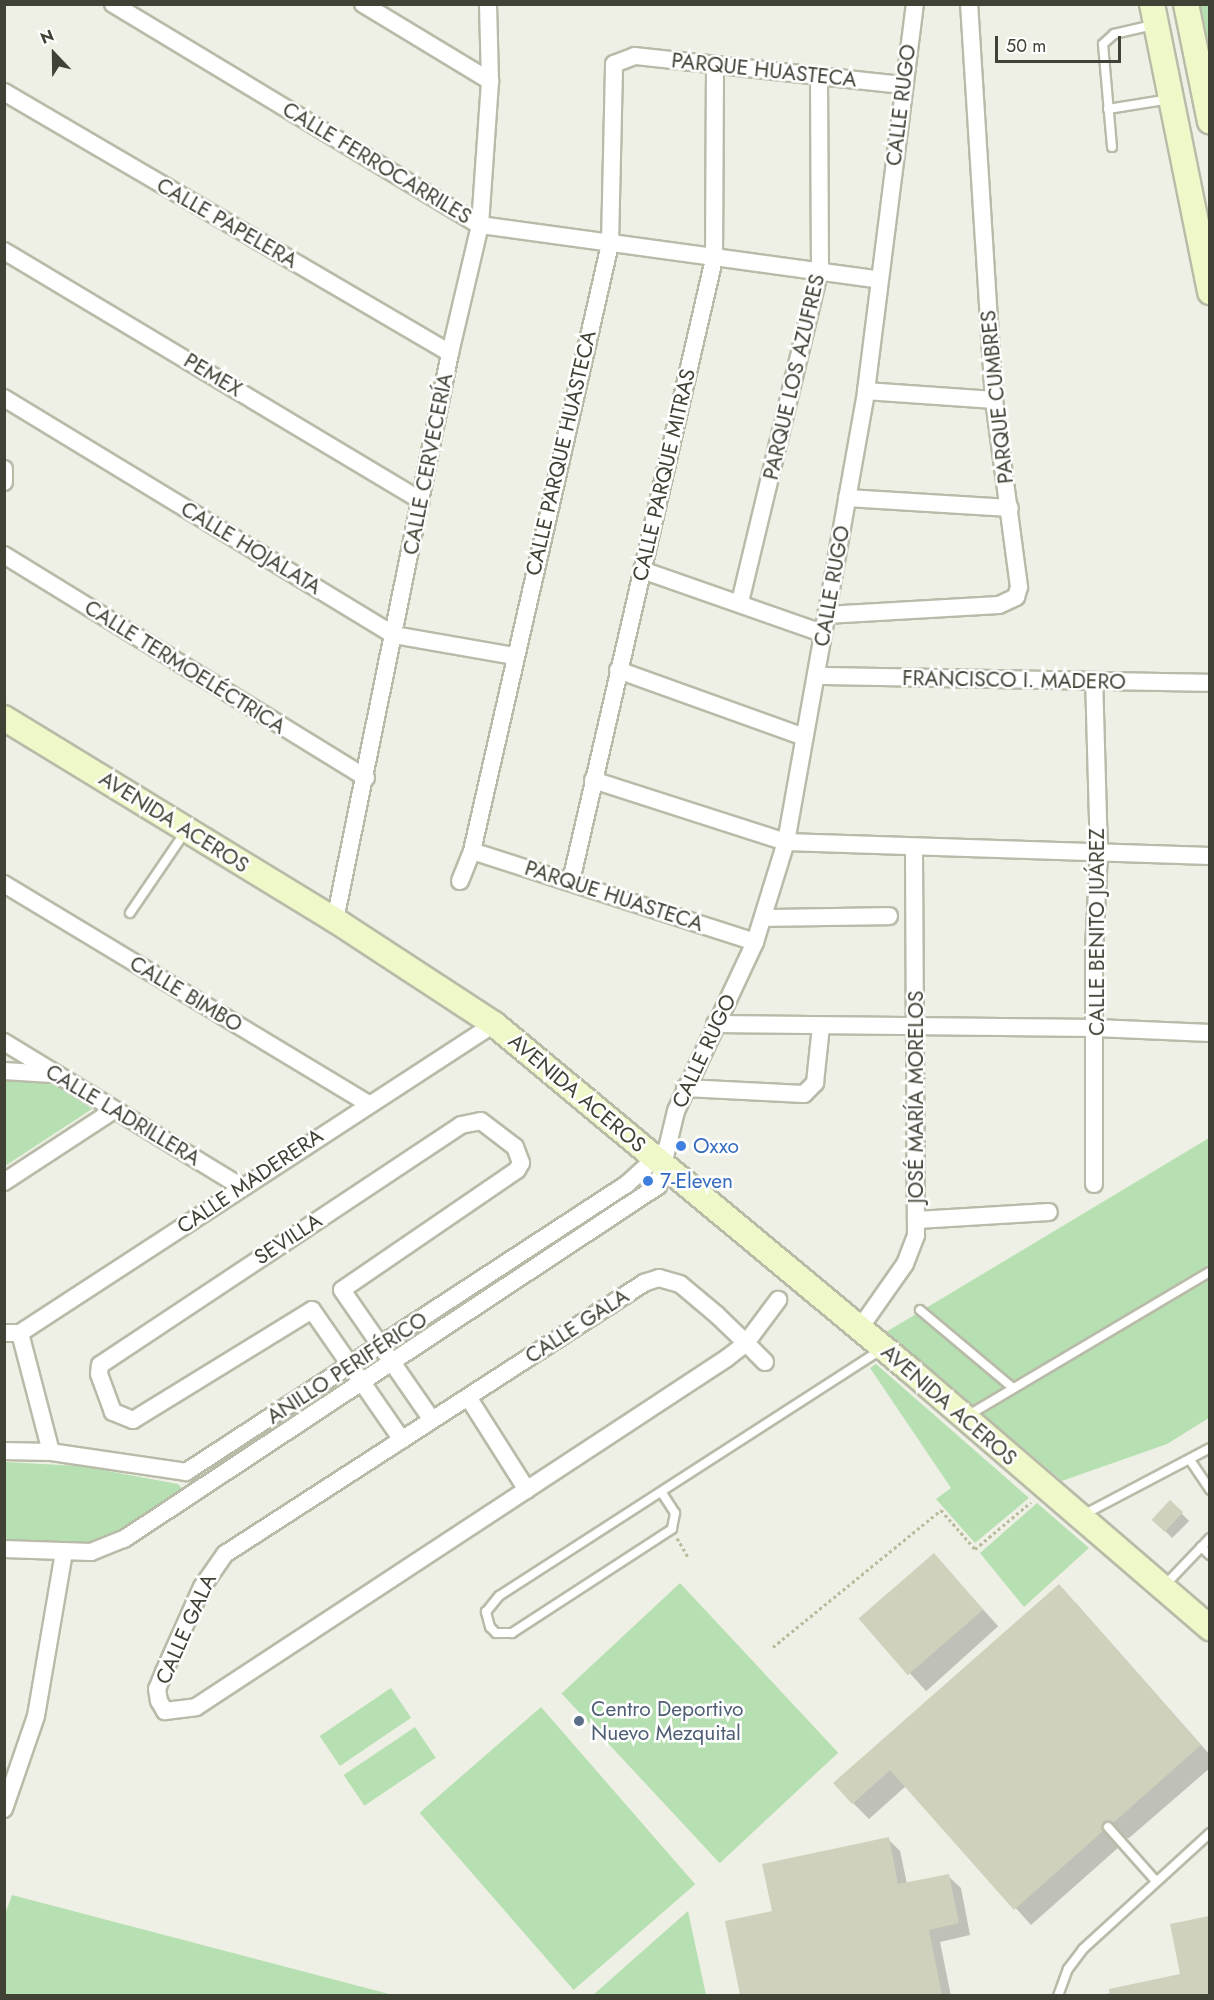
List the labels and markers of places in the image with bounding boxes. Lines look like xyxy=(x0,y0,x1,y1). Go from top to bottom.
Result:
place label: Oxxo xyxy=(693,1133,739,1159)
marker: Oxxo xyxy=(674,1139,688,1153)
place label: 7-Eleven xyxy=(660,1168,733,1194)
marker: 7-Eleven xyxy=(641,1174,655,1188)
place label: Centro Deportivo Nuevo Mezquital xyxy=(591,1696,744,1746)
marker: Centro Deportivo Nuevo Mezquital xyxy=(572,1714,586,1728)

